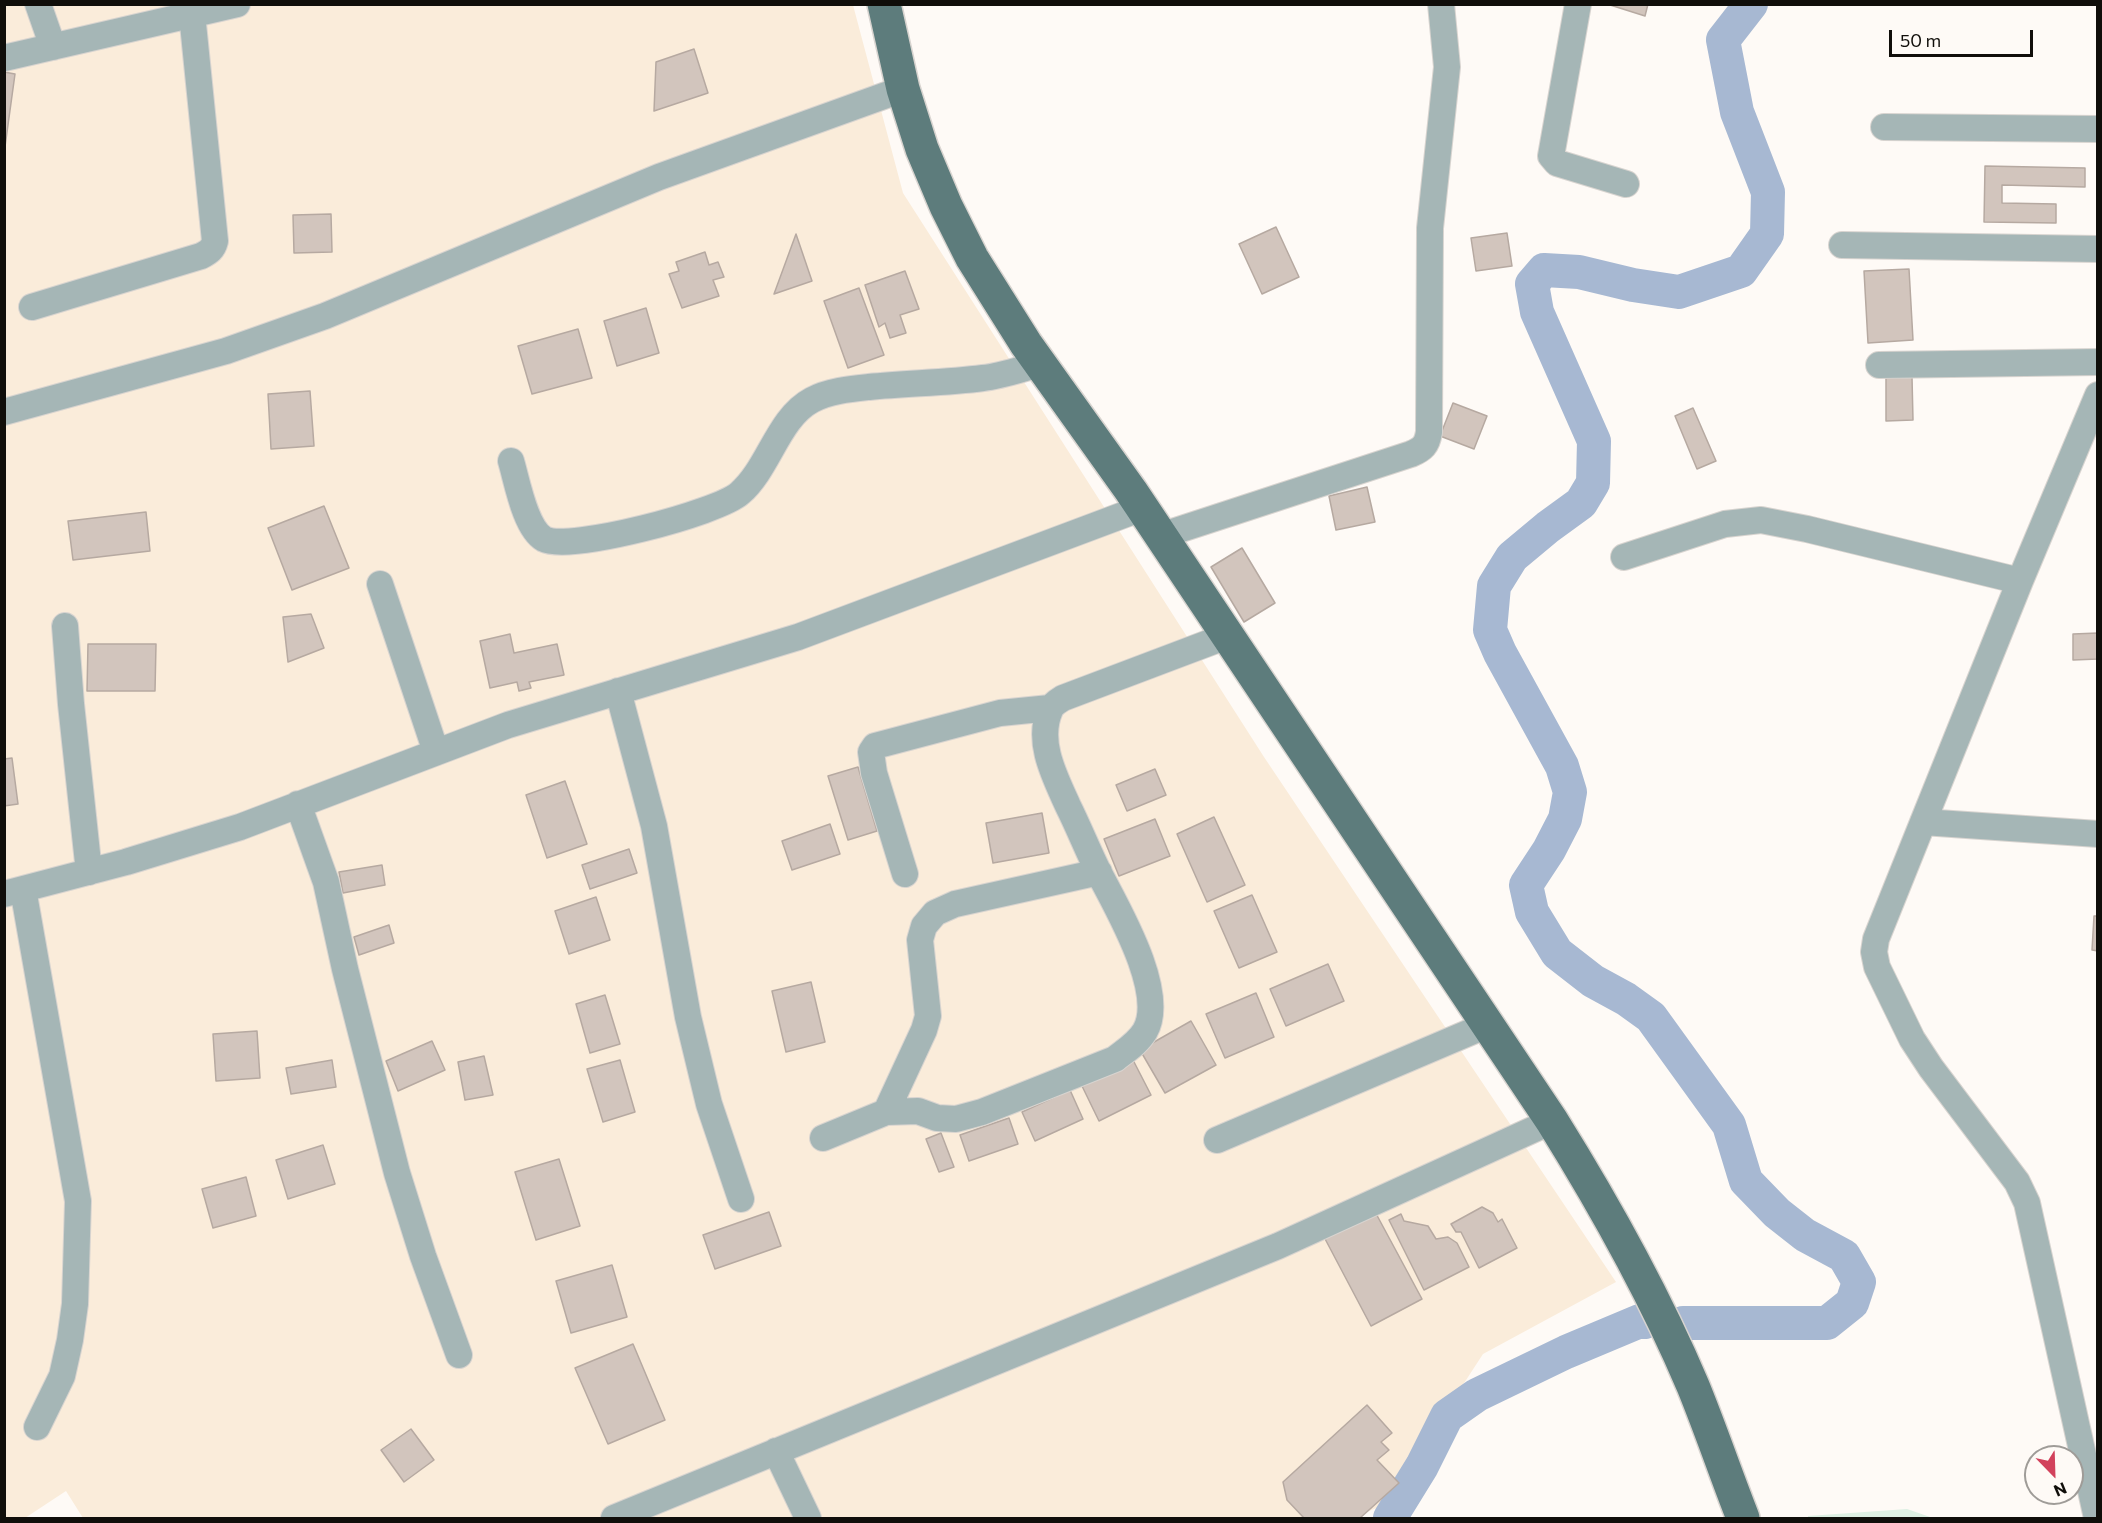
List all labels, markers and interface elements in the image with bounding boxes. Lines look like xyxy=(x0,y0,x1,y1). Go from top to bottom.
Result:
scale bar xyxy=(1892,18,2036,56)
text: 50 m xyxy=(1900,29,1941,51)
north arrow xyxy=(2024,1445,2084,1505)
text: N xyxy=(2051,1479,2070,1501)

